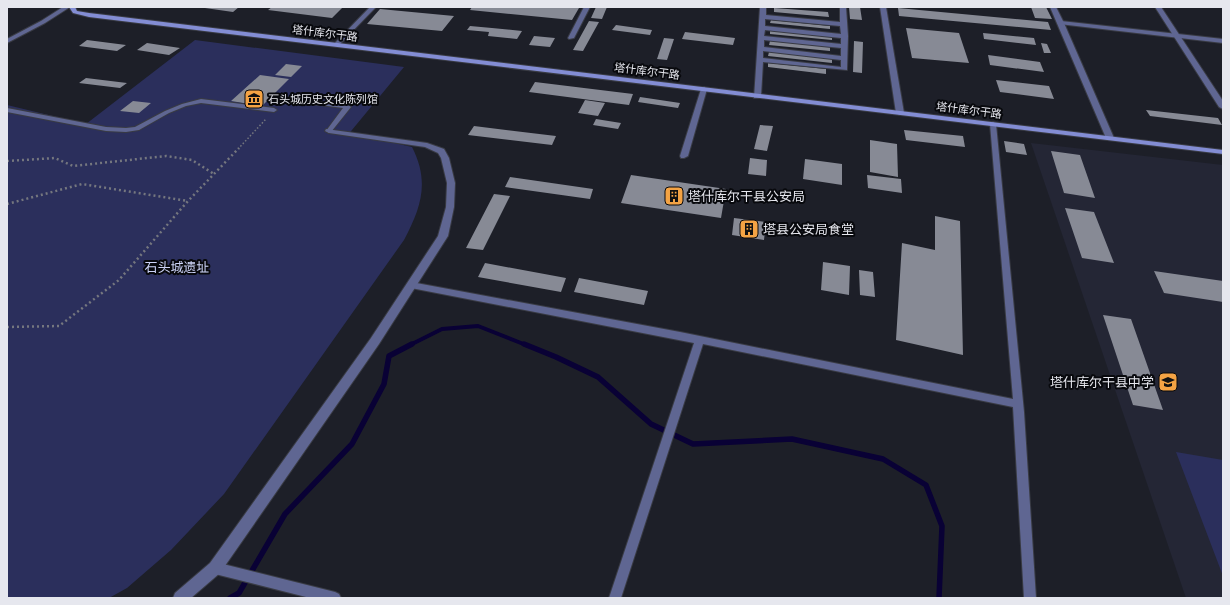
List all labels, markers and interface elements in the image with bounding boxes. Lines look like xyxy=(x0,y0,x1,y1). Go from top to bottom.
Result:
street label: 塔什库尔干路 xyxy=(291,23,358,44)
street label: 塔什库尔干路 xyxy=(613,61,680,82)
museum icon: 石头城历史文化陈列馆 xyxy=(243,88,265,110)
place label: 石头城历史文化陈列馆 xyxy=(268,93,378,106)
street label: 塔什库尔干路 xyxy=(935,100,1002,121)
building icon: 塔什库尔干县公安局 xyxy=(663,185,685,207)
place label: 塔什库尔干县公安局 xyxy=(688,189,805,204)
building icon: 塔县公安局食堂 xyxy=(738,218,760,240)
place label: 塔县公安局食堂 xyxy=(763,222,854,237)
park label: 石头城遗址 xyxy=(144,260,210,275)
school or university icon: 塔什库尔干县中学 xyxy=(1157,371,1179,393)
place label: 塔什库尔干县中学 xyxy=(1050,375,1154,390)

